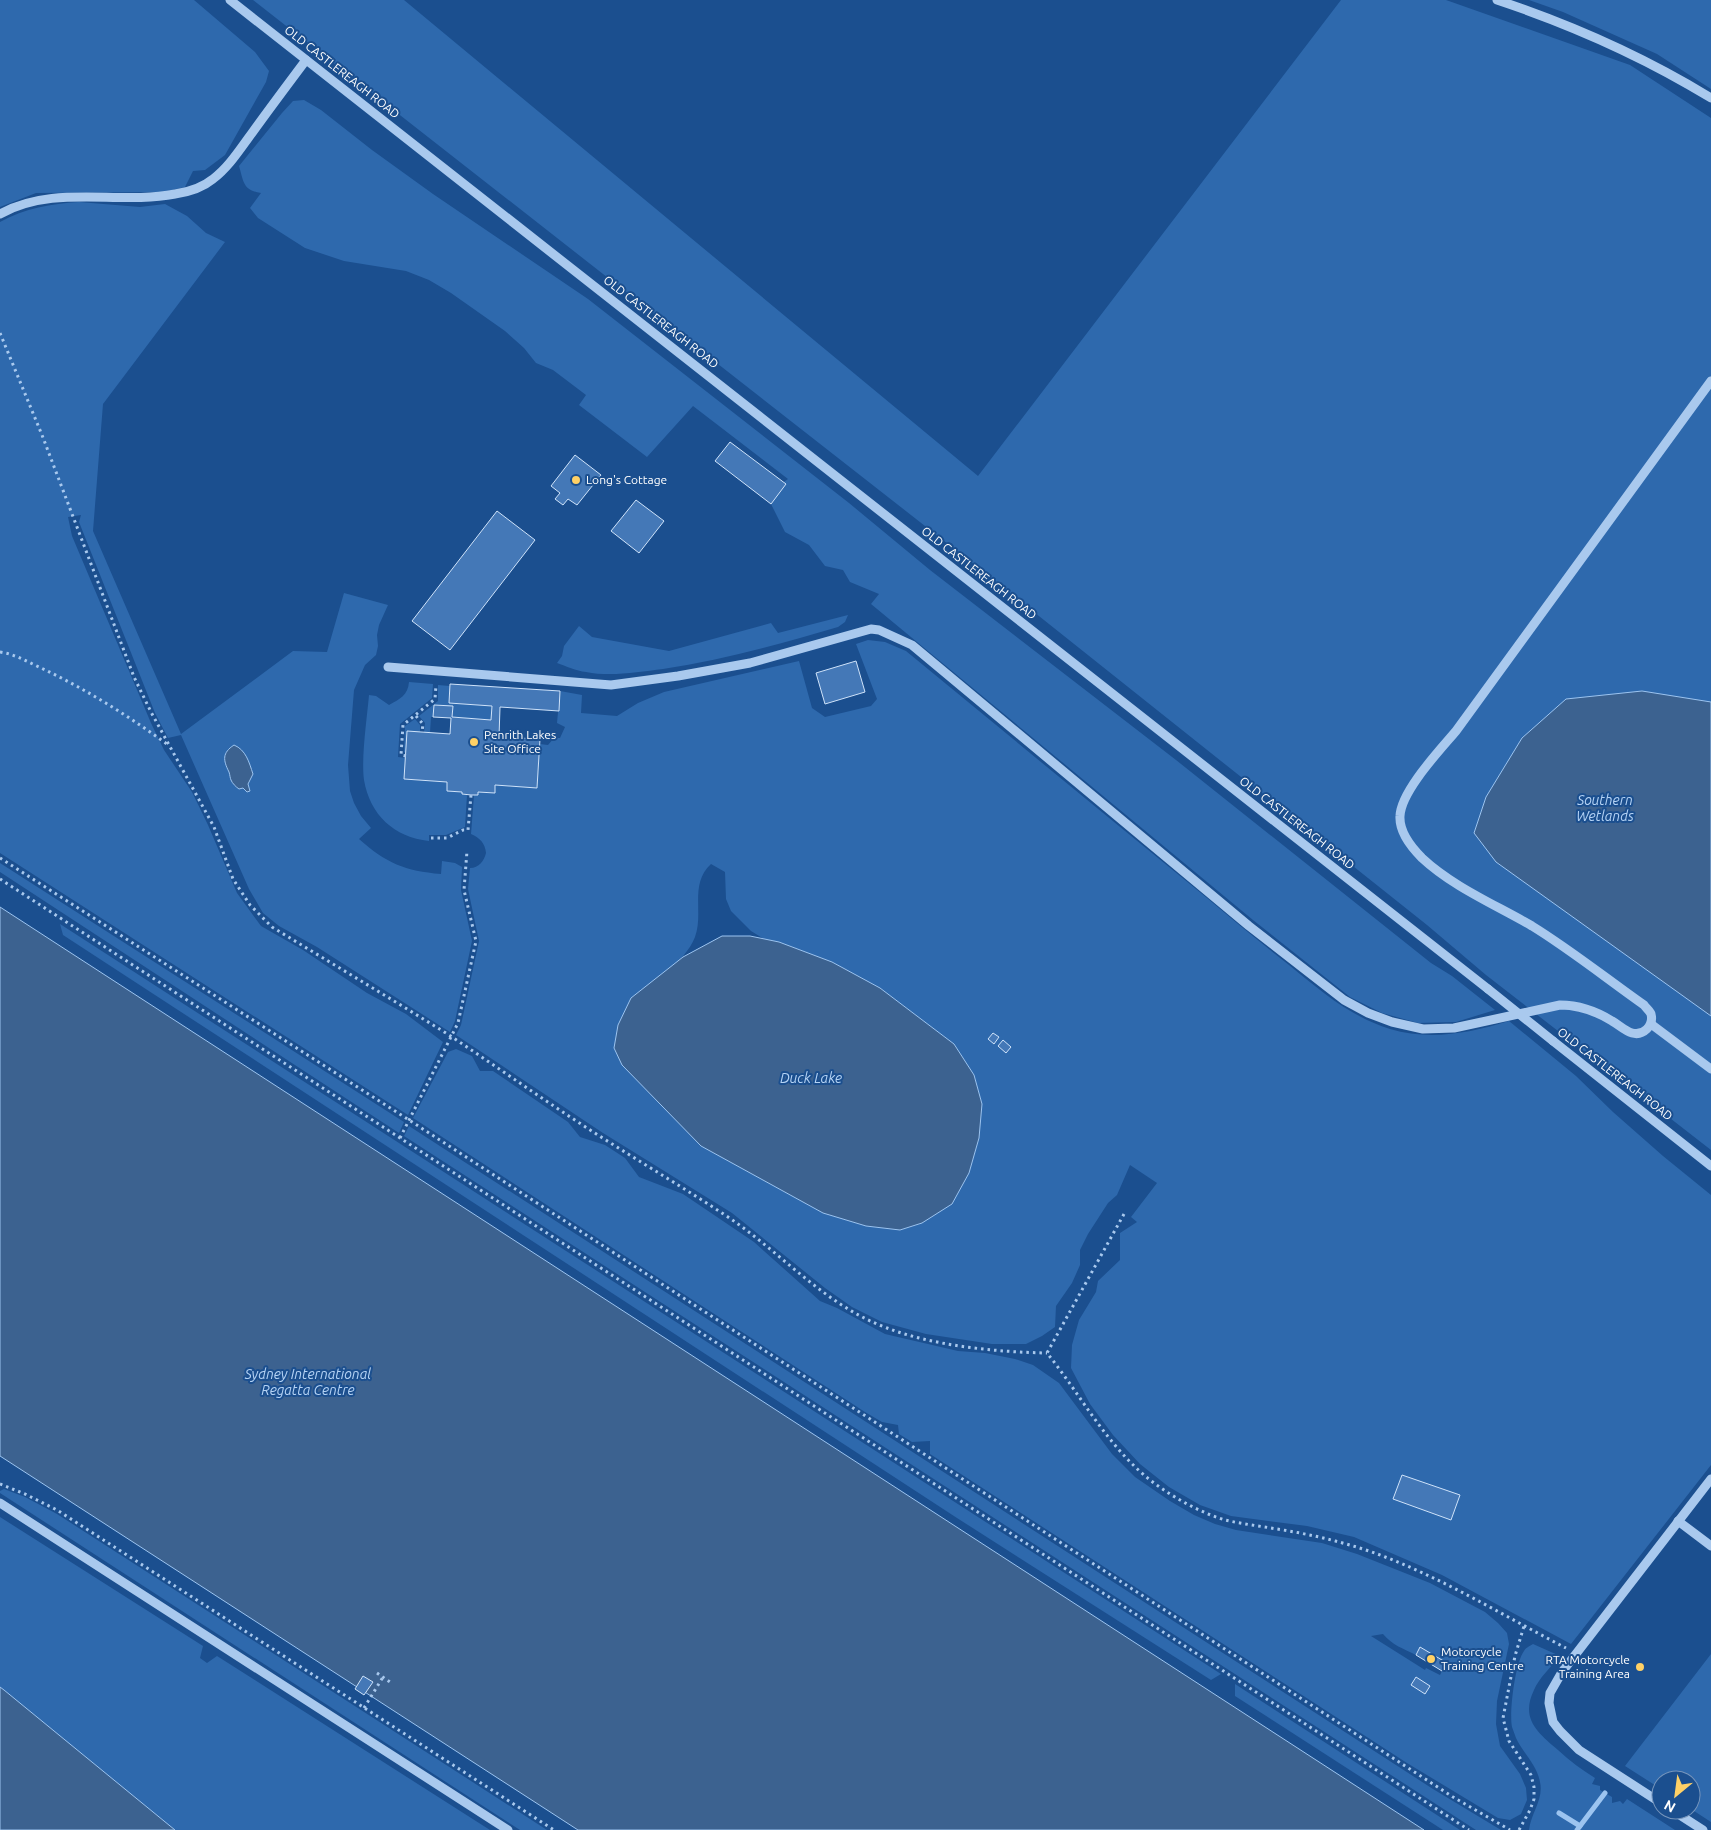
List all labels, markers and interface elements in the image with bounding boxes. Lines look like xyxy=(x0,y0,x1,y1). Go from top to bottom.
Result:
street label: OLD CASTLEREAGH ROAD xyxy=(282,23,402,120)
street label: OLD CASTLEREAGH ROAD xyxy=(601,273,721,370)
place label: Long's Cottage xyxy=(586,473,667,486)
marker: Long's Cottage xyxy=(570,474,582,486)
street label: OLD CASTLEREAGH ROAD xyxy=(919,524,1039,621)
place label: Penrith Lakes Site Office xyxy=(484,728,556,755)
marker: Penrith Lakes Site Office xyxy=(468,736,480,748)
street label: OLD CASTLEREAGH ROAD xyxy=(1237,774,1357,871)
water label: Southern Wetlands xyxy=(1576,792,1634,824)
street label: OLD CASTLEREAGH ROAD xyxy=(1555,1025,1675,1122)
water label: Duck Lake xyxy=(780,1070,842,1086)
water label: Sydney International Regatta Centre xyxy=(244,1366,371,1398)
place label: Motorcycle Training Centre xyxy=(1441,1645,1524,1672)
marker: Motorcycle Training Centre xyxy=(1425,1653,1437,1665)
place label: RTA Motorcycle Training Area xyxy=(1545,1653,1630,1680)
marker: RTA Motorcycle Training Area xyxy=(1634,1661,1646,1673)
north arrow xyxy=(1651,1770,1701,1820)
text: N xyxy=(1661,1797,1678,1816)

